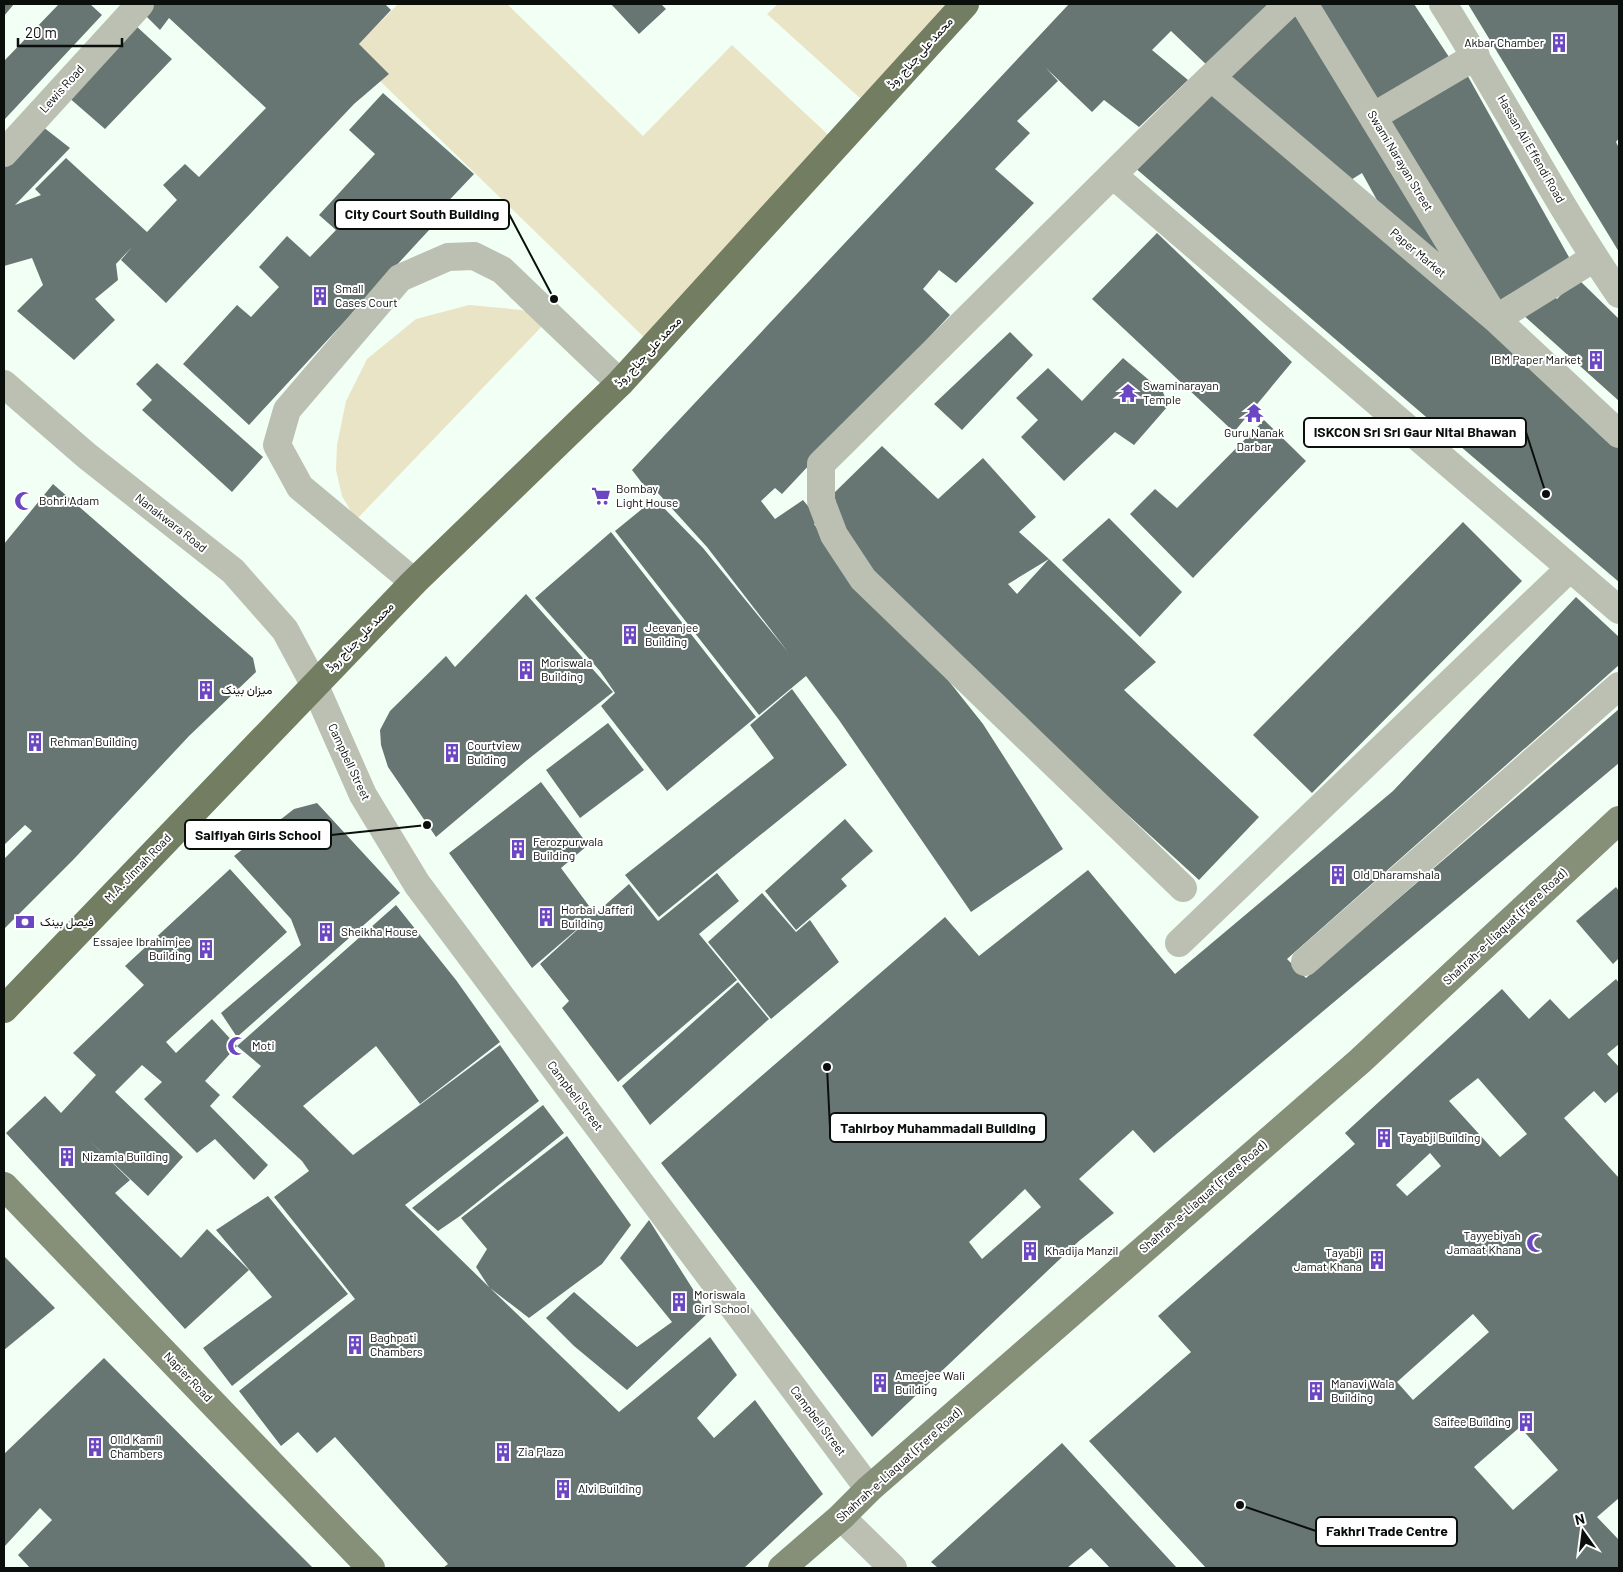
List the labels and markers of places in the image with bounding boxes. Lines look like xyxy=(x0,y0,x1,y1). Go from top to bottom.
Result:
building icon: Akbar Chamber xyxy=(1548,32,1570,54)
place label: Akbar Chamber xyxy=(1464,35,1545,49)
callout: City Court South Building xyxy=(335,200,509,229)
place label: Small Cases Court xyxy=(335,281,398,309)
building icon: Small Cases Court xyxy=(309,285,331,307)
building icon: IBM Paper Market xyxy=(1585,349,1607,371)
place label: IBM Paper Market xyxy=(1491,352,1581,366)
place label: Swaminarayan Temple xyxy=(1143,378,1219,406)
temple icon: Swaminarayan Temple xyxy=(1117,382,1139,404)
temple icon: Guru Nanak Darbar xyxy=(1243,402,1265,424)
callout: ISKCON Sri Sri Gaur Nitai Bhawan xyxy=(1304,418,1526,447)
place label: Guru Nanak Darbar xyxy=(1224,425,1284,453)
place label: Bombay Light House xyxy=(616,481,679,509)
supermarket icon: Bombay Light House xyxy=(590,485,612,507)
mosque icon: Bohri Adam xyxy=(13,490,35,512)
place label: Bohri Adam xyxy=(39,493,99,507)
place label: Jeevanjee Building xyxy=(645,620,698,648)
building icon: Jeevanjee Building xyxy=(619,624,641,646)
place label: Moriswala Building xyxy=(541,655,593,683)
building icon: Moriswala Building xyxy=(515,659,537,681)
building icon: میزان بینک xyxy=(195,679,217,701)
place label: میزان بینک xyxy=(221,682,273,698)
building icon: Rehman Building xyxy=(24,731,46,753)
place label: Rehman Building xyxy=(50,734,137,748)
place label: Courtview Bulding xyxy=(467,738,520,766)
building icon: Courtview Bulding xyxy=(441,742,463,764)
callout: Saifiyah Girls School xyxy=(185,820,331,849)
place label: Ferozpurwala Building xyxy=(533,834,603,862)
building icon: Ferozpurwala Building xyxy=(507,838,529,860)
building icon: Old Dharamshala xyxy=(1327,864,1349,886)
place label: Old Dharamshala xyxy=(1353,867,1440,881)
place label: Horbai Jafferi Building xyxy=(561,902,633,930)
building icon: Horbai Jafferi Building xyxy=(535,906,557,928)
bank icon: فیصل بینک xyxy=(14,911,36,933)
place label: فیصل بینک xyxy=(40,914,94,930)
building icon: Sheikha House xyxy=(315,921,337,943)
place label: Sheikha House xyxy=(341,924,418,938)
place label: Essajee Ibrahimjee Building xyxy=(93,934,191,962)
building icon: Essajee Ibrahimjee Building xyxy=(195,938,217,960)
mosque icon: Moti xyxy=(226,1035,248,1057)
place label: Moti xyxy=(252,1038,274,1052)
callout: Tahirboy Muhammadali Building xyxy=(830,1113,1046,1142)
building icon: Tayabji Building xyxy=(1373,1127,1395,1149)
place label: Tayabji Building xyxy=(1399,1130,1480,1144)
building icon: Nizamia Building xyxy=(56,1146,78,1168)
place label: Nizamia Building xyxy=(82,1149,168,1163)
place label: Tayyebiyah Jamaat Khana xyxy=(1447,1228,1521,1256)
mosque icon: Tayyebiyah Jamaat Khana xyxy=(1525,1232,1547,1254)
building icon: Khadija Manzil xyxy=(1019,1240,1041,1262)
place label: Khadija Manzil xyxy=(1045,1243,1118,1257)
place label: Tayabji Jamat Khana xyxy=(1294,1245,1362,1273)
building icon: Tayabji Jamat Khana xyxy=(1366,1249,1388,1271)
place label: Moriswala Girl School xyxy=(694,1287,749,1315)
building icon: Moriswala Girl School xyxy=(668,1291,690,1313)
place label: Baghpati Chambers xyxy=(370,1330,423,1358)
building icon: Baghpati Chambers xyxy=(344,1334,366,1356)
place label: Ameejee Wali Building xyxy=(895,1368,965,1396)
building icon: Ameejee Wali Building xyxy=(869,1372,891,1394)
place label: Manavi Wala Building xyxy=(1331,1376,1394,1404)
building icon: Manavi Wala Building xyxy=(1305,1380,1327,1402)
building icon: Saifee Building xyxy=(1515,1411,1537,1433)
place label: Saifee Building xyxy=(1434,1414,1511,1428)
place label: OIld Kamil Chambers xyxy=(110,1432,163,1460)
building icon: OIld Kamil Chambers xyxy=(84,1436,106,1458)
building icon: Zia Plaza xyxy=(492,1441,514,1463)
place label: Zia Plaza xyxy=(518,1444,564,1458)
building icon: Alvi Building xyxy=(552,1478,574,1500)
place label: Alvi Building xyxy=(578,1481,641,1495)
callout: Fakhri Trade Centre xyxy=(1316,1517,1457,1546)

